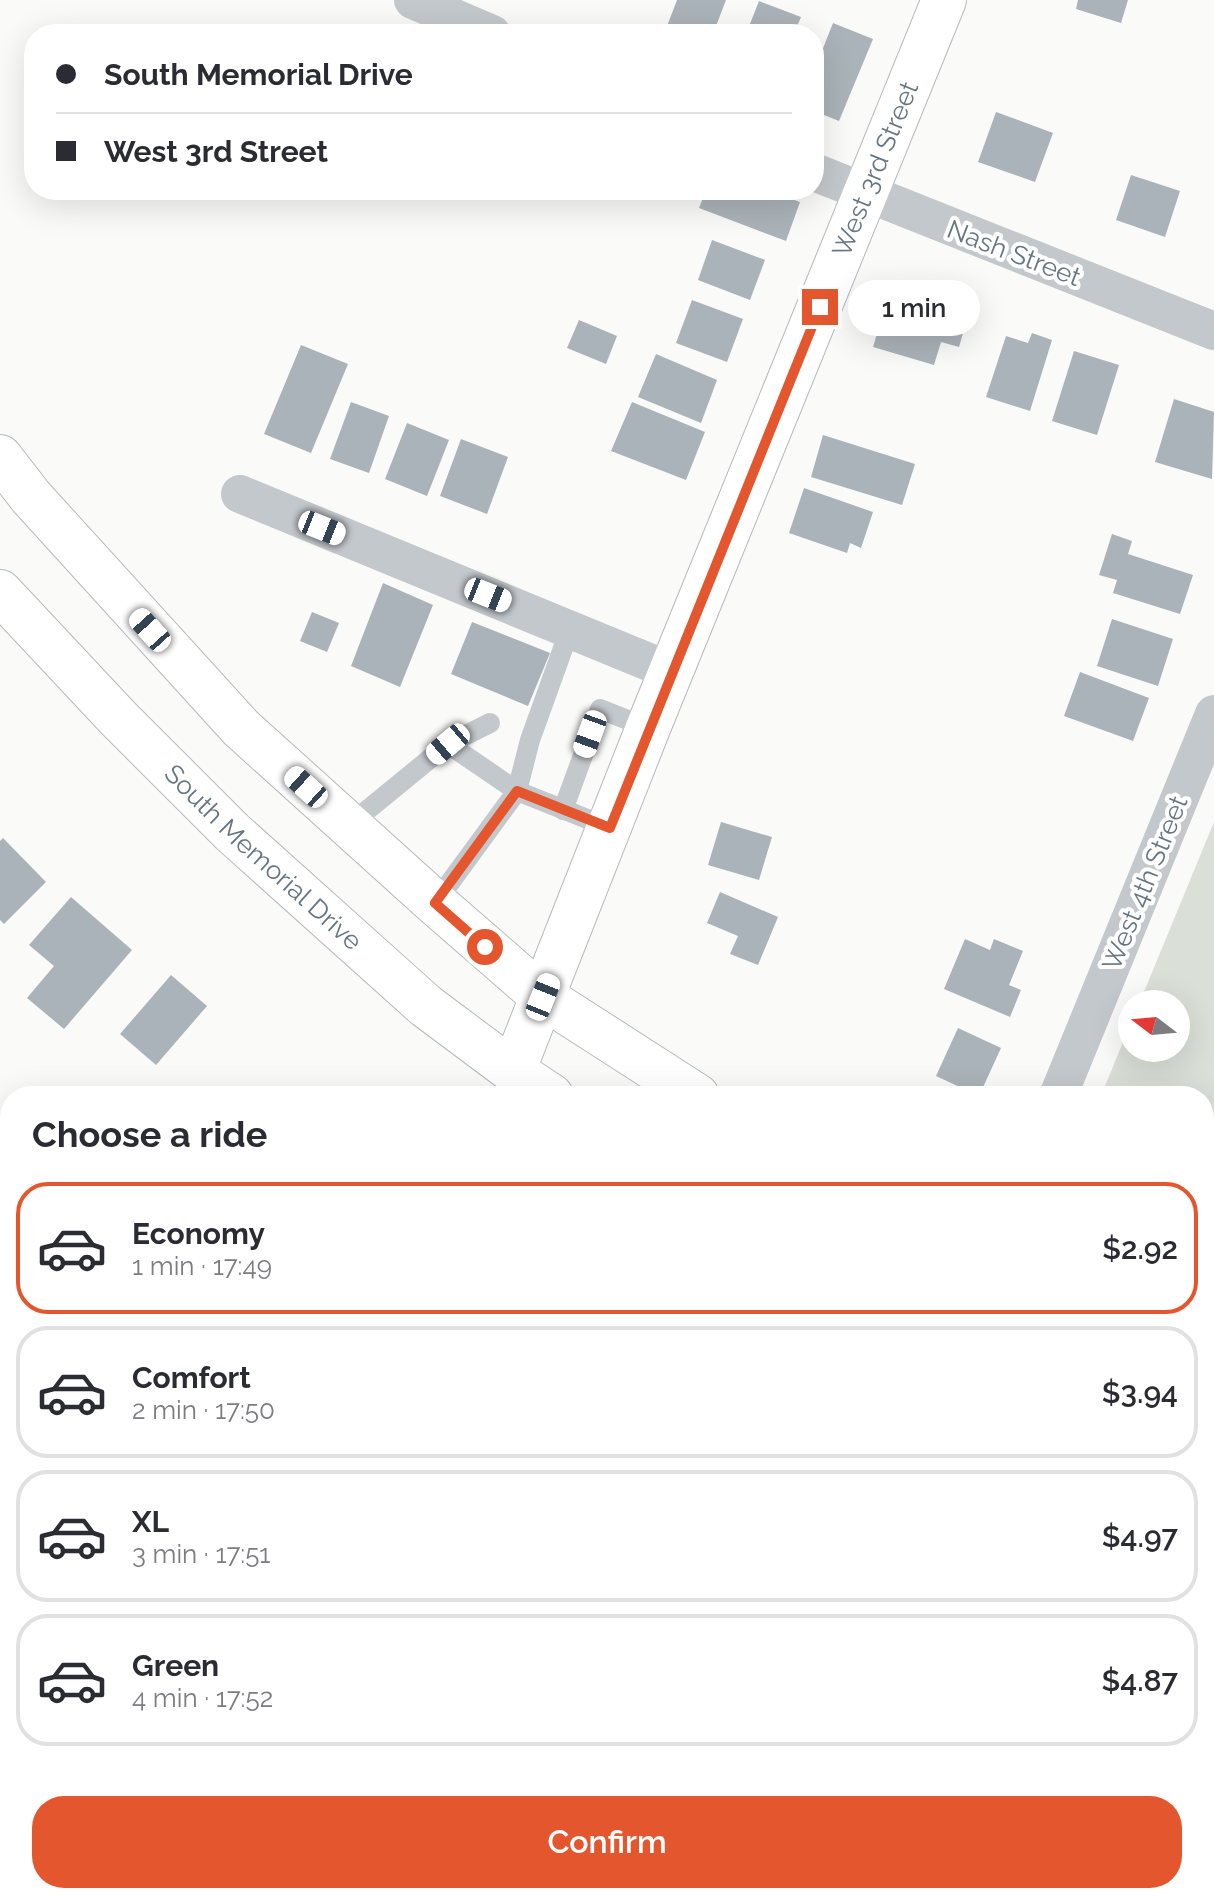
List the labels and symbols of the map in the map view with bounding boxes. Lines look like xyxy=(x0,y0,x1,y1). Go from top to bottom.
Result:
street label: West 3rd Street xyxy=(826,77,924,261)
street label: Nash Street xyxy=(943,214,1085,292)
callout: 1 min xyxy=(848,279,980,335)
route end xyxy=(802,289,838,325)
car xyxy=(295,508,349,548)
car xyxy=(461,575,515,615)
car xyxy=(125,604,175,656)
car xyxy=(571,707,609,761)
car xyxy=(422,719,474,769)
street label: South Memorial Drive xyxy=(158,758,368,956)
car xyxy=(280,762,332,812)
street label: West 4th Street xyxy=(1096,791,1194,975)
route start xyxy=(467,929,503,965)
car xyxy=(523,970,563,1024)
north arrow xyxy=(1118,990,1190,1062)

